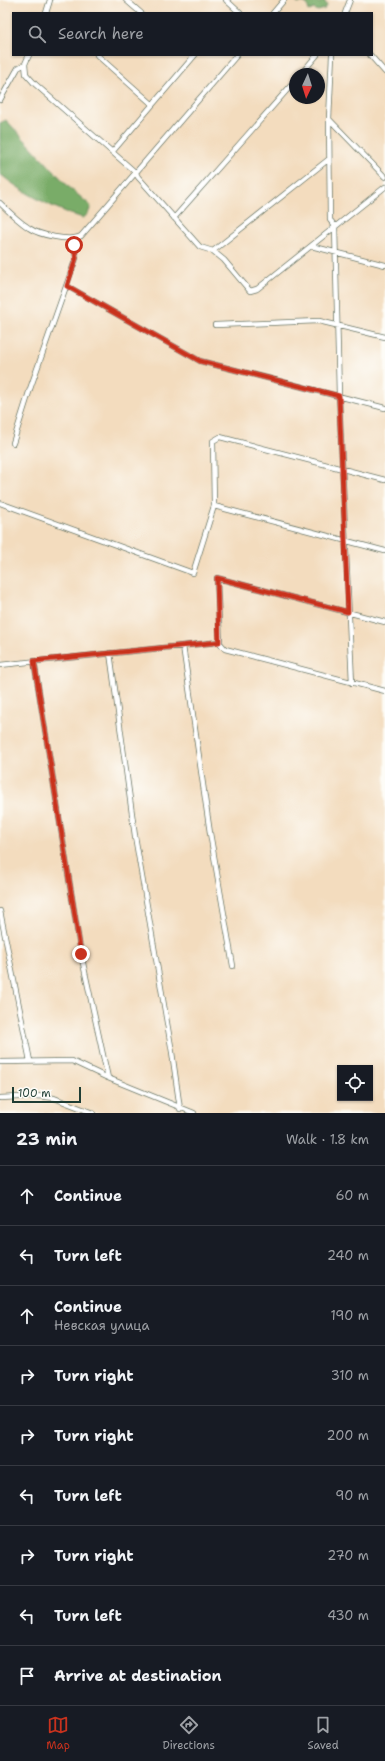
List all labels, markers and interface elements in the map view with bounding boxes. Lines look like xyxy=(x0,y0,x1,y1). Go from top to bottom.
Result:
search box xyxy=(12,12,373,56)
icon: search xyxy=(26,23,48,45)
text: Search here xyxy=(58,24,144,44)
north arrow xyxy=(289,68,325,104)
route start xyxy=(65,236,83,254)
route end xyxy=(72,945,90,963)
map controls xyxy=(337,1065,373,1101)
button: locate xyxy=(337,1065,373,1101)
scale bar xyxy=(12,1085,81,1104)
text: 100 m xyxy=(18,1086,51,1101)
text: 23 min xyxy=(16,1128,77,1150)
text: Walk · 1.8 km xyxy=(286,1131,369,1148)
icon: ahead xyxy=(16,1185,38,1207)
text: Continue xyxy=(54,1186,122,1206)
text: 60 m xyxy=(336,1187,369,1204)
icon: left xyxy=(16,1245,38,1267)
text: Turn left xyxy=(54,1246,122,1266)
text: 240 m xyxy=(327,1247,369,1264)
text: Continue xyxy=(54,1297,122,1317)
icon: ahead xyxy=(16,1305,38,1327)
text: 190 m xyxy=(330,1307,369,1324)
text: Невская улица xyxy=(54,1317,149,1334)
icon: right xyxy=(16,1365,38,1387)
text: Turn right xyxy=(54,1366,134,1386)
text: 310 m xyxy=(331,1367,369,1384)
icon: right xyxy=(16,1425,38,1447)
text: Turn right xyxy=(54,1426,134,1446)
text: 200 m xyxy=(327,1427,369,1444)
icon: left xyxy=(16,1485,38,1507)
text: Turn left xyxy=(54,1486,122,1506)
text: 90 m xyxy=(335,1487,369,1504)
icon: right xyxy=(16,1545,38,1567)
text: Turn right xyxy=(54,1546,134,1566)
text: 270 m xyxy=(327,1547,369,1564)
icon: left xyxy=(16,1605,38,1627)
text: Turn left xyxy=(54,1606,122,1626)
text: 430 m xyxy=(327,1607,369,1624)
icon: arrive xyxy=(16,1665,38,1687)
text: Arrive at destination xyxy=(54,1666,222,1686)
tab: Map xyxy=(46,1714,70,1753)
tab: Directions xyxy=(162,1714,215,1753)
tab: Saved xyxy=(307,1714,339,1753)

